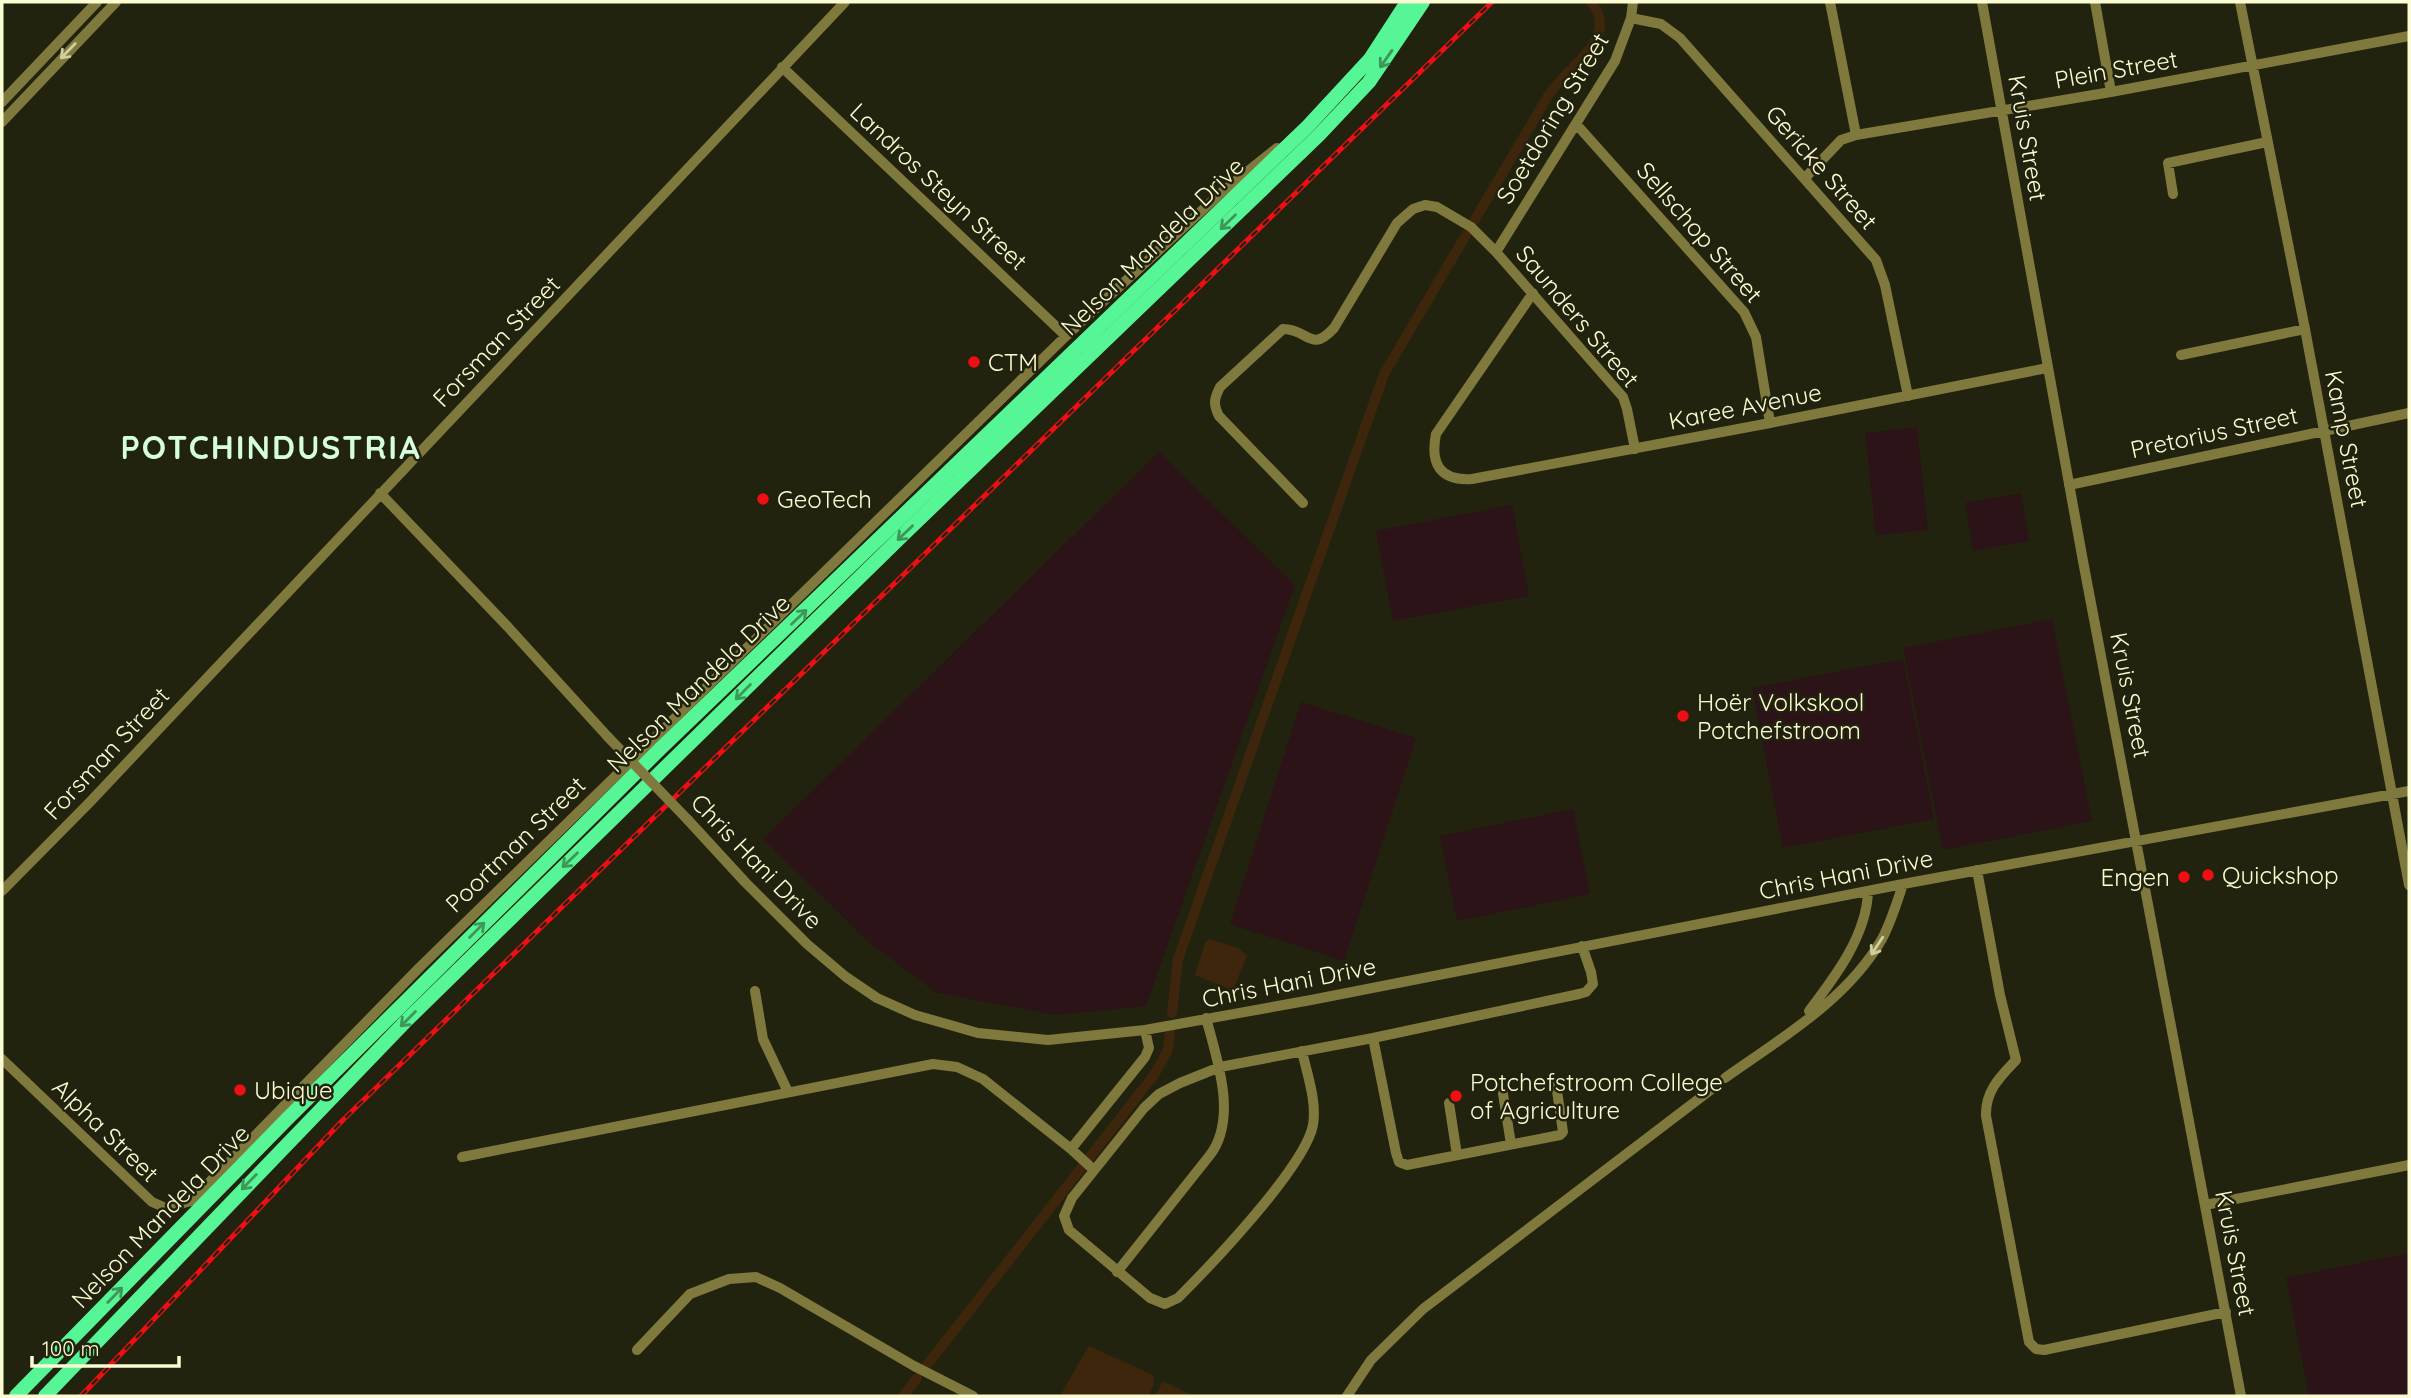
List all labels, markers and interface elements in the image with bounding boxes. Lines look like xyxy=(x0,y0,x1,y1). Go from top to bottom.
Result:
street label: Soetdoring Street xyxy=(1489,27,1615,209)
one-way arrow xyxy=(60,42,77,59)
street label: Plein Street xyxy=(2052,43,2180,95)
one-way arrow xyxy=(1379,49,1393,68)
street label: Kruis Street xyxy=(2002,73,2054,203)
street label: Landros Steyn Street xyxy=(844,96,1034,276)
street label: Gericke Street xyxy=(1760,99,1884,235)
street label: Nelson Mandela Drive xyxy=(1054,151,1250,341)
street label: Sellschop Street xyxy=(1631,156,1769,308)
one-way arrow xyxy=(1220,213,1237,230)
street label: Saunders Street xyxy=(1510,239,1646,393)
street label: Forsman Street xyxy=(426,269,566,413)
place label: CTM xyxy=(988,347,1038,377)
marker: CTM xyxy=(966,354,982,370)
street label: Kamp Street xyxy=(2319,368,2375,510)
street label: Karee Avenue xyxy=(1666,376,1824,436)
street label: Pretorius Street xyxy=(2127,400,2301,464)
district label: POTCHINDUSTRIA xyxy=(120,427,422,467)
place label: GeoTech xyxy=(777,484,872,514)
marker: GeoTech xyxy=(755,491,771,507)
one-way arrow xyxy=(897,524,914,541)
street label: Nelson Mandela Drive xyxy=(600,588,796,778)
one-way arrow xyxy=(790,608,807,625)
street label: Kruis Street xyxy=(2104,630,2158,760)
street label: Forsman Street xyxy=(37,680,175,826)
one-way arrow xyxy=(735,684,752,701)
place label: Hoër Volkskool Potchefstroom xyxy=(1697,687,1864,745)
marker: Hoër Volkskool Potchefstroom xyxy=(1675,708,1691,724)
street label: Poortman Street xyxy=(439,770,591,918)
street label: Chris Hani Drive xyxy=(685,787,829,935)
street label: Chris Hani Drive xyxy=(1756,842,1936,906)
one-way arrow xyxy=(562,851,579,868)
place label: Quickshop xyxy=(2222,860,2338,890)
place label: Engen xyxy=(2101,862,2170,892)
marker: Quickshop xyxy=(2200,867,2216,883)
marker: Engen xyxy=(2176,869,2192,885)
one-way arrow xyxy=(469,922,486,939)
one-way arrow xyxy=(1869,936,1884,955)
street label: Chris Hani Drive xyxy=(1199,950,1379,1014)
one-way arrow xyxy=(399,1010,416,1027)
place label: Potchefstroom College of Agriculture xyxy=(1470,1067,1723,1125)
street label: Alpha Street xyxy=(47,1072,165,1188)
place label: Ubique xyxy=(254,1075,333,1105)
marker: Ubique xyxy=(232,1082,248,1098)
marker: Potchefstroom College of Agriculture xyxy=(1448,1088,1464,1104)
street label: Nelson Mandela Drive xyxy=(65,1118,255,1314)
one-way arrow xyxy=(241,1173,258,1190)
street label: Kruis Street xyxy=(2209,1188,2263,1318)
one-way arrow xyxy=(107,1286,124,1303)
scale bar xyxy=(32,1324,178,1368)
text: 100 m xyxy=(42,1335,100,1361)

